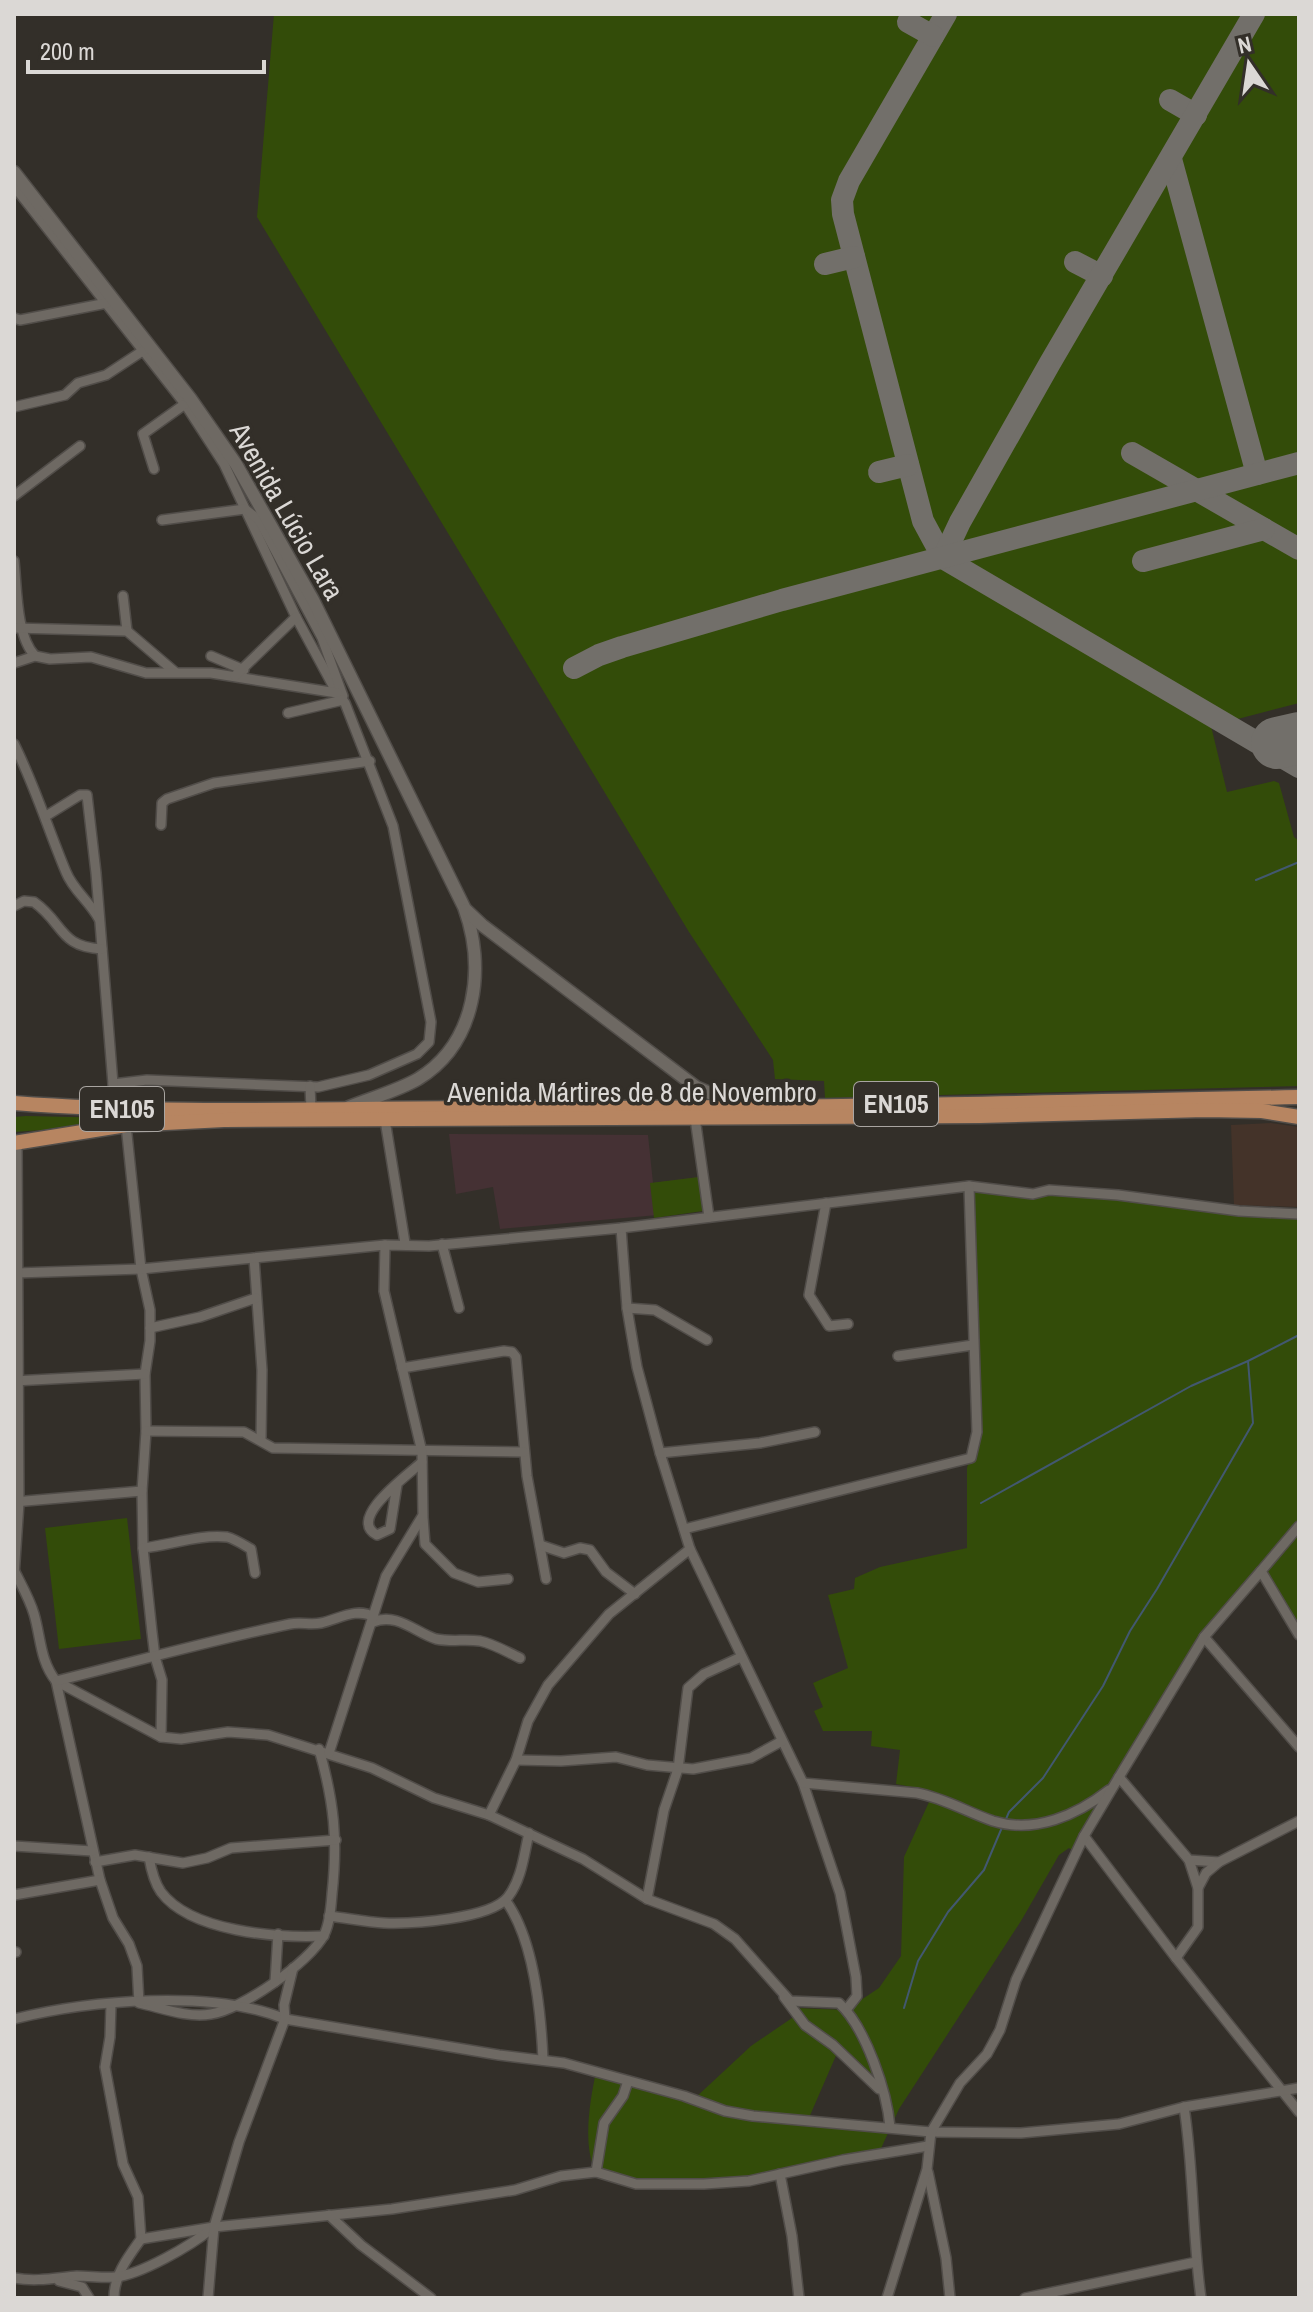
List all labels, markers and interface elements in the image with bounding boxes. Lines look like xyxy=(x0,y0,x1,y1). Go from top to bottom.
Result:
scale bar xyxy=(28,24,264,74)
north arrow xyxy=(1209,24,1289,104)
text: N xyxy=(1235,28,1254,61)
text: 200 m xyxy=(40,35,95,67)
street label: Avenida Lúcio Lara xyxy=(220,415,353,607)
street label: Avenida Mártires de 8 de Novembro xyxy=(446,1073,817,1111)
road number: EN105 xyxy=(854,1082,938,1126)
road number: EN105 xyxy=(80,1087,164,1131)

